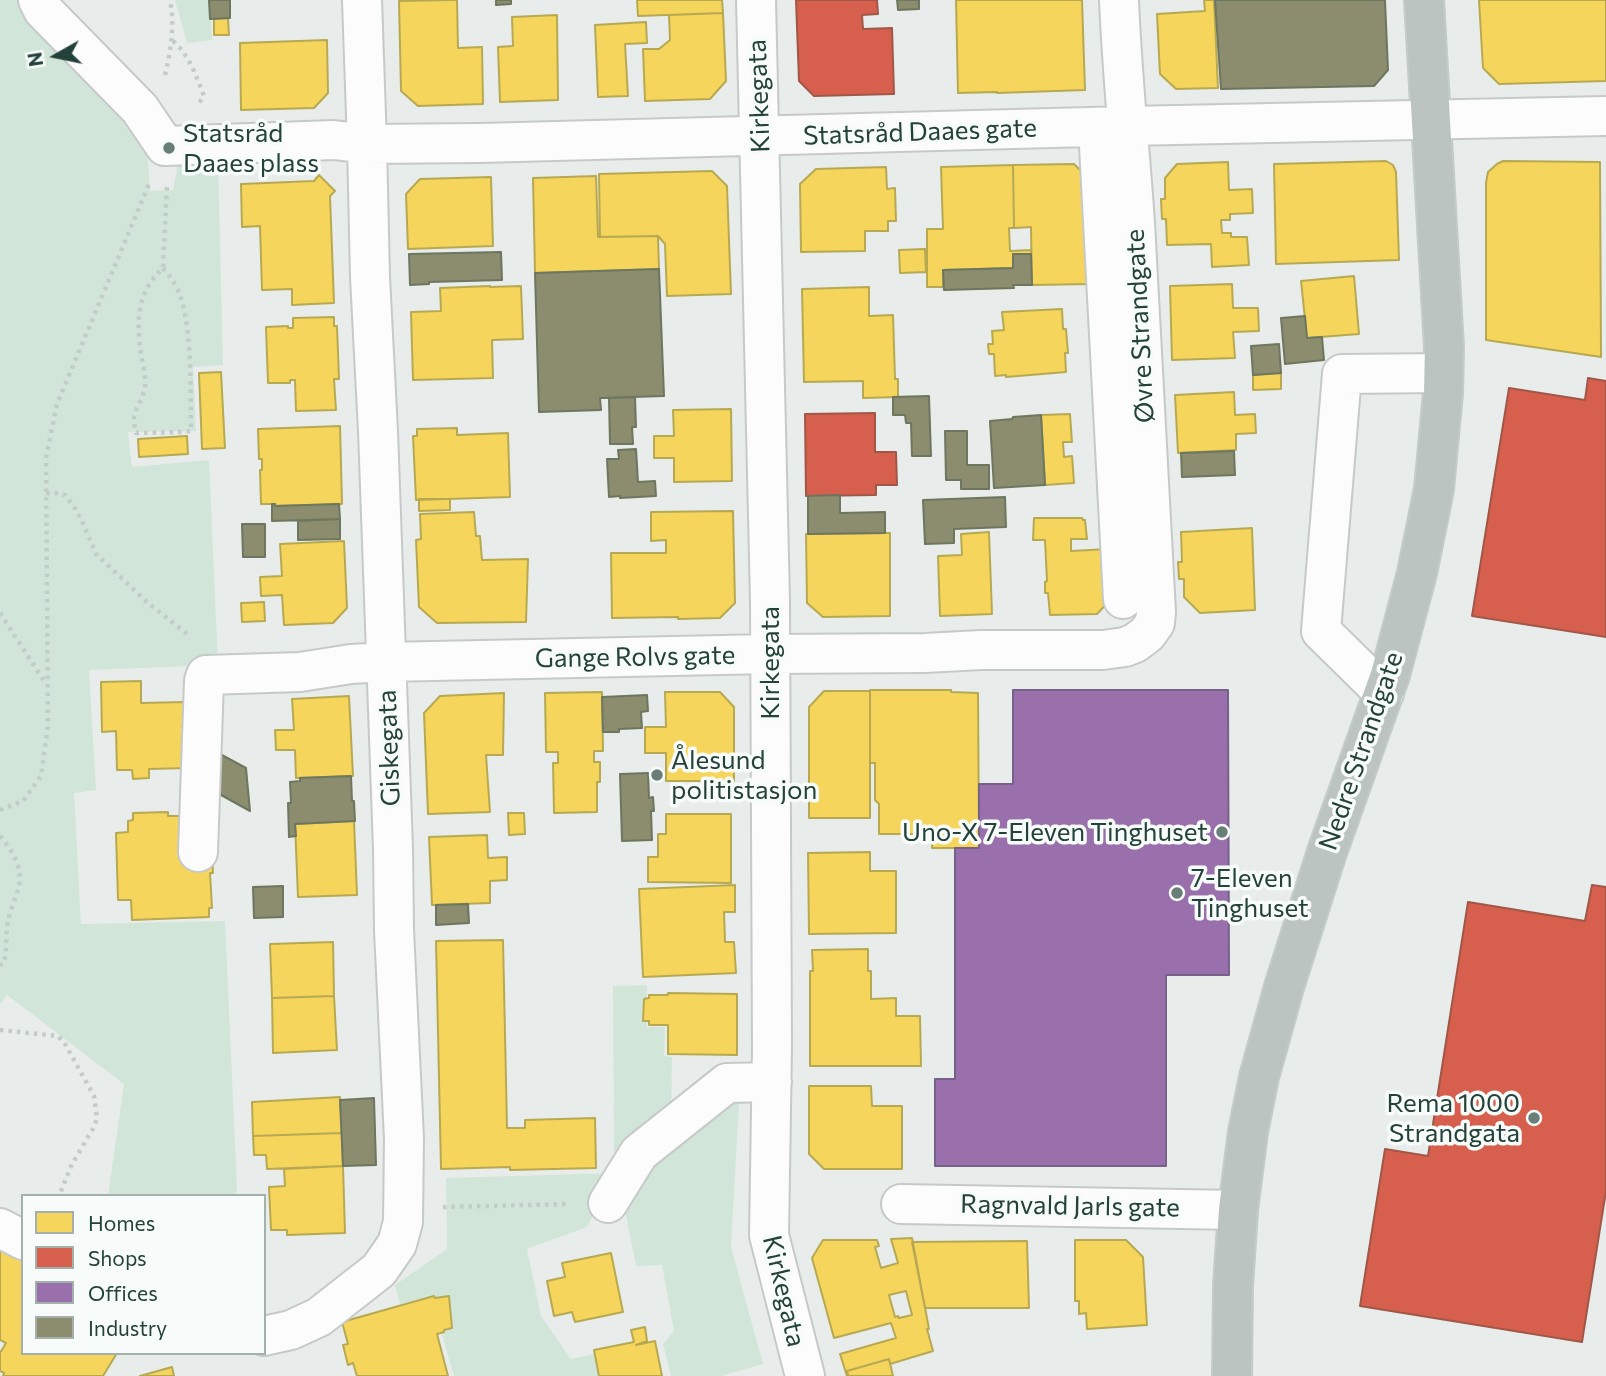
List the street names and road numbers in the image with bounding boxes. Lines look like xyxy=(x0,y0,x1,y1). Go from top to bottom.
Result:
street label: Kirkegata xyxy=(741,39,777,153)
street label: Statsråd Daaes gate xyxy=(803,112,1037,152)
street label: Øvre Strandgate xyxy=(1119,228,1161,424)
street label: Kirkegata xyxy=(754,606,786,720)
street label: Gange Rolvs gate xyxy=(535,640,735,674)
street label: Nedre Strandgate xyxy=(1312,648,1410,854)
street label: Giskegata xyxy=(371,689,407,807)
street label: Ragnvald Jarls gate xyxy=(960,1188,1180,1224)
street label: Kirkegata xyxy=(756,1232,812,1350)

